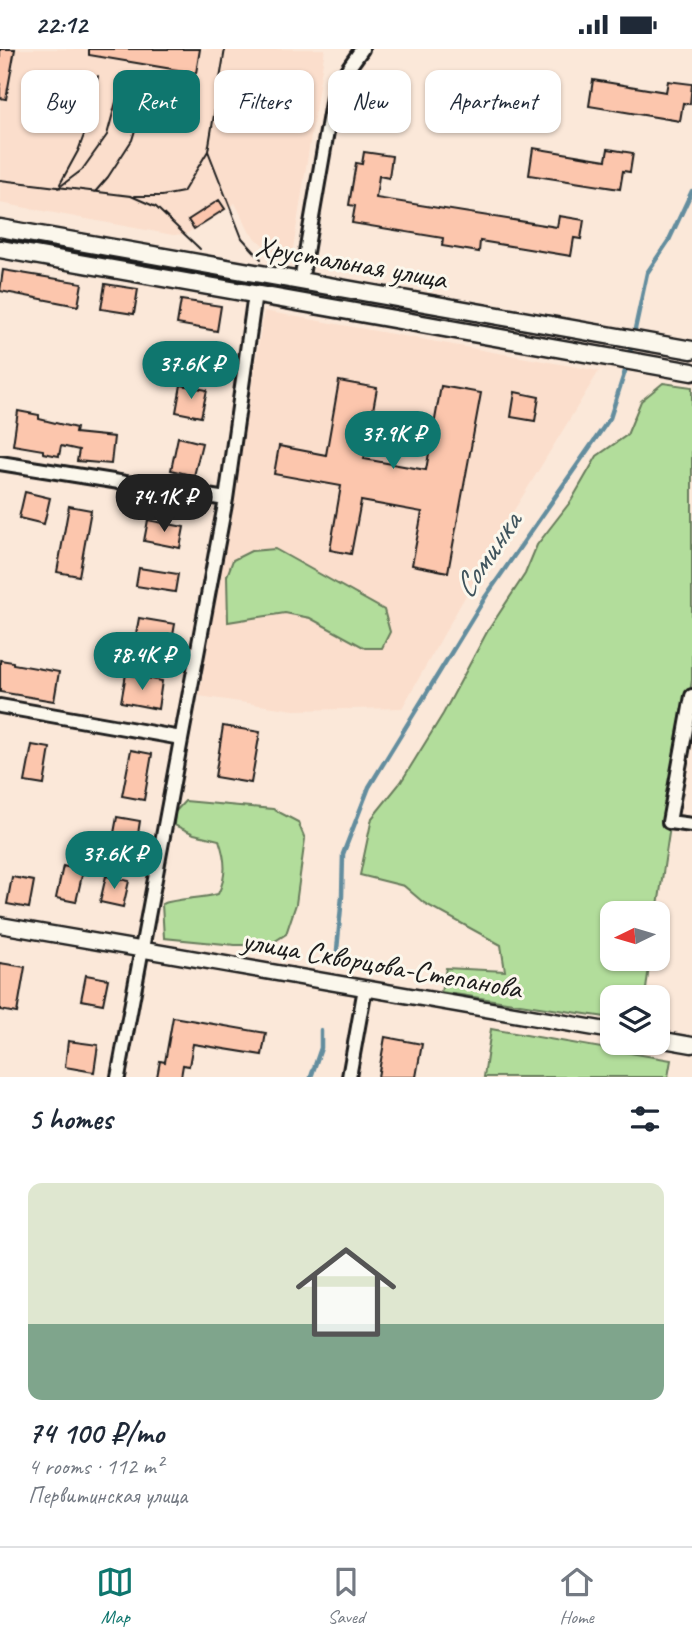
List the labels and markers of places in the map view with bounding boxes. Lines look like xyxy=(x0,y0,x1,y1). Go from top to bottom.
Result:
pin: 37.6K ₽ xyxy=(126,341,256,401)
pin: 37.9K ₽ xyxy=(328,411,458,471)
pin: 74.1K ₽ xyxy=(99,475,229,534)
pin: 78.4K ₽ xyxy=(77,633,207,692)
pin: 37.6K ₽ xyxy=(49,831,179,891)

